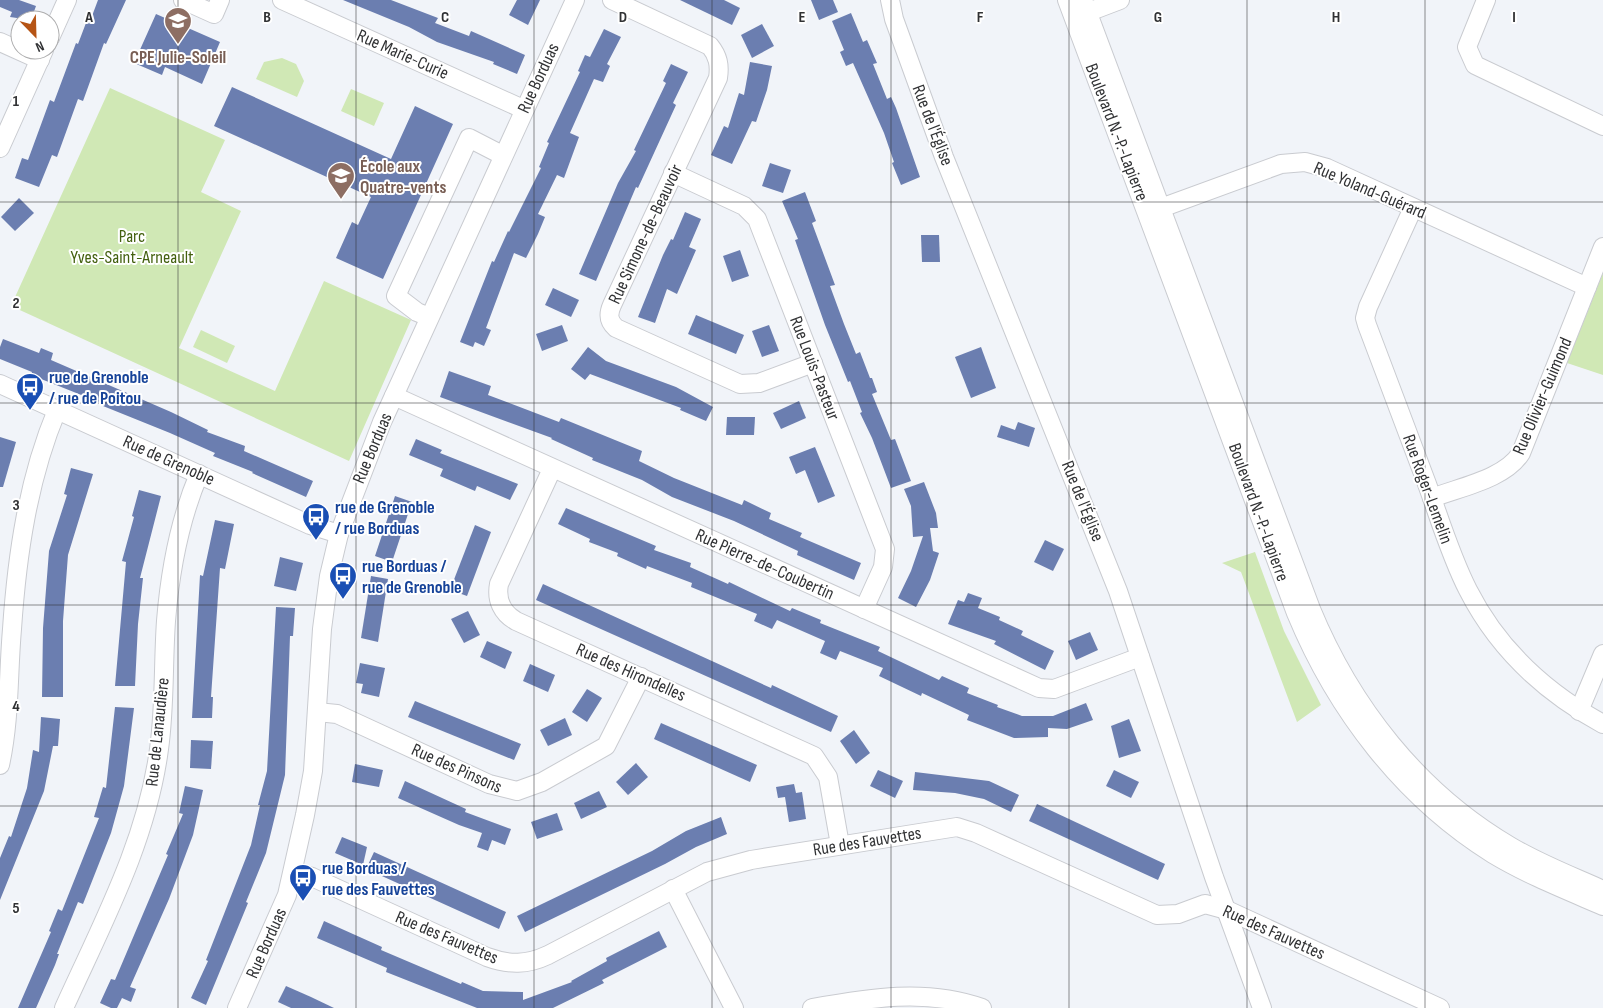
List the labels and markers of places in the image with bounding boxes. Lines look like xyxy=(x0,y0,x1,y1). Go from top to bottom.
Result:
school or university icon: CPE Julie-Soleil xyxy=(163,6,193,45)
place label: CPE Julie-Soleil xyxy=(130,47,226,68)
place label: École aux Quatre-vents xyxy=(360,156,446,198)
school or university icon: École aux Quatre-vents xyxy=(326,161,356,200)
place label: rue de Grenoble / rue de Poitou xyxy=(49,367,149,409)
bus stop icon: rue de Grenoble / rue de Poitou xyxy=(15,372,45,411)
place label: rue de Grenoble / rue Borduas xyxy=(335,497,435,539)
bus stop icon: rue de Grenoble / rue Borduas xyxy=(301,502,331,541)
place label: rue Borduas / rue de Grenoble xyxy=(362,556,462,598)
bus stop icon: rue Borduas / rue de Grenoble xyxy=(328,561,358,600)
place label: rue Borduas / rue des Fauvettes xyxy=(322,858,435,900)
bus stop icon: rue Borduas / rue des Fauvettes xyxy=(288,863,318,902)

